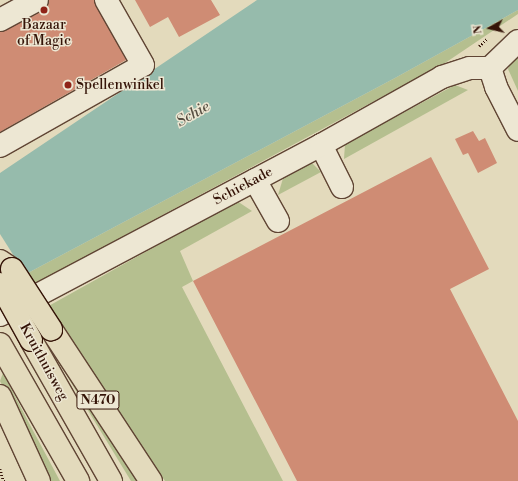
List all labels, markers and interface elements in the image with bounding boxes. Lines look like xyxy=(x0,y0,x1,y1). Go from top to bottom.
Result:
marker: Bazaar of Magic xyxy=(39,5,49,15)
north arrow xyxy=(470,8,510,48)
place label: Bazaar of Magic xyxy=(17,17,71,50)
text: N xyxy=(471,24,486,35)
place label: Spellenwinkel xyxy=(76,77,164,93)
marker: Spellenwinkel xyxy=(63,80,73,90)
water label: Schie xyxy=(173,97,213,131)
street label: Schiekade xyxy=(210,163,276,209)
street label: Kruithuisweg xyxy=(16,321,72,403)
road number: N470 xyxy=(76,389,120,411)

